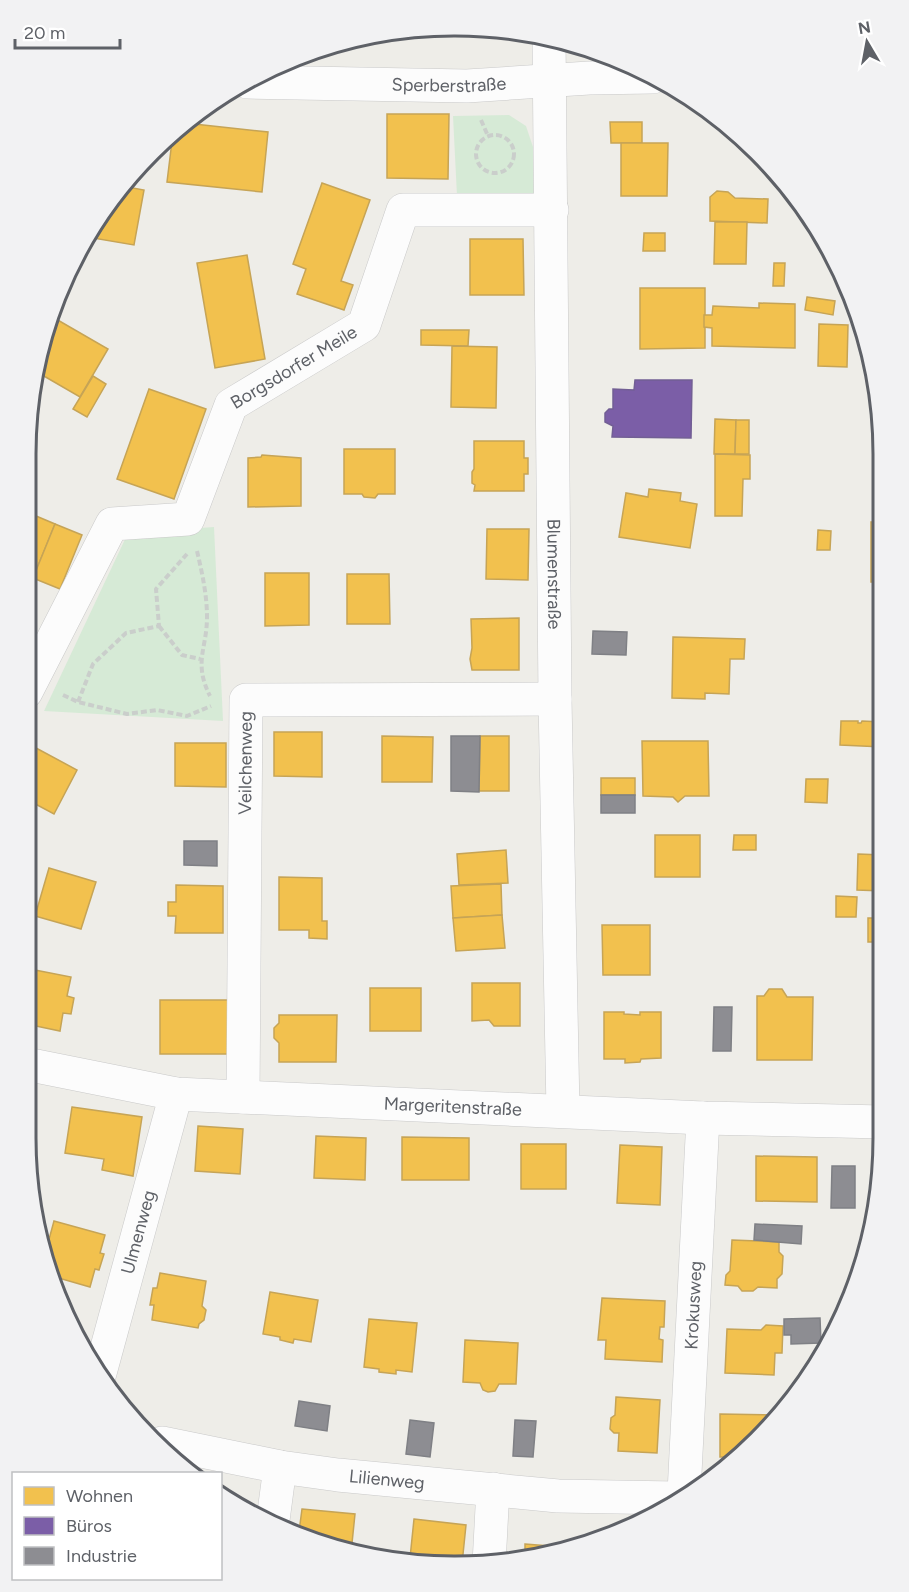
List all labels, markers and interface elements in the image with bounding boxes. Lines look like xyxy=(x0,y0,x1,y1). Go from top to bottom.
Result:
scale bar xyxy=(15,12,120,50)
north arrow xyxy=(837,12,897,72)
text: N xyxy=(857,17,872,38)
text: 20 m xyxy=(24,22,65,44)
street label: Sperberstraße xyxy=(391,72,507,97)
street label: Borgsdorfer Meile xyxy=(227,321,361,414)
street label: Blumenstraße xyxy=(542,519,565,630)
street label: Veilchenweg xyxy=(234,711,257,815)
street label: Margeritenstraße xyxy=(383,1092,522,1121)
street label: Ulmenweg xyxy=(116,1188,160,1277)
street label: Krokusweg xyxy=(680,1260,707,1350)
street label: Lilienweg xyxy=(348,1465,426,1494)
legend xyxy=(12,1472,222,1580)
text: Wohnen xyxy=(66,1485,133,1507)
text: Büros xyxy=(66,1515,112,1537)
text: Industrie xyxy=(66,1545,137,1567)

